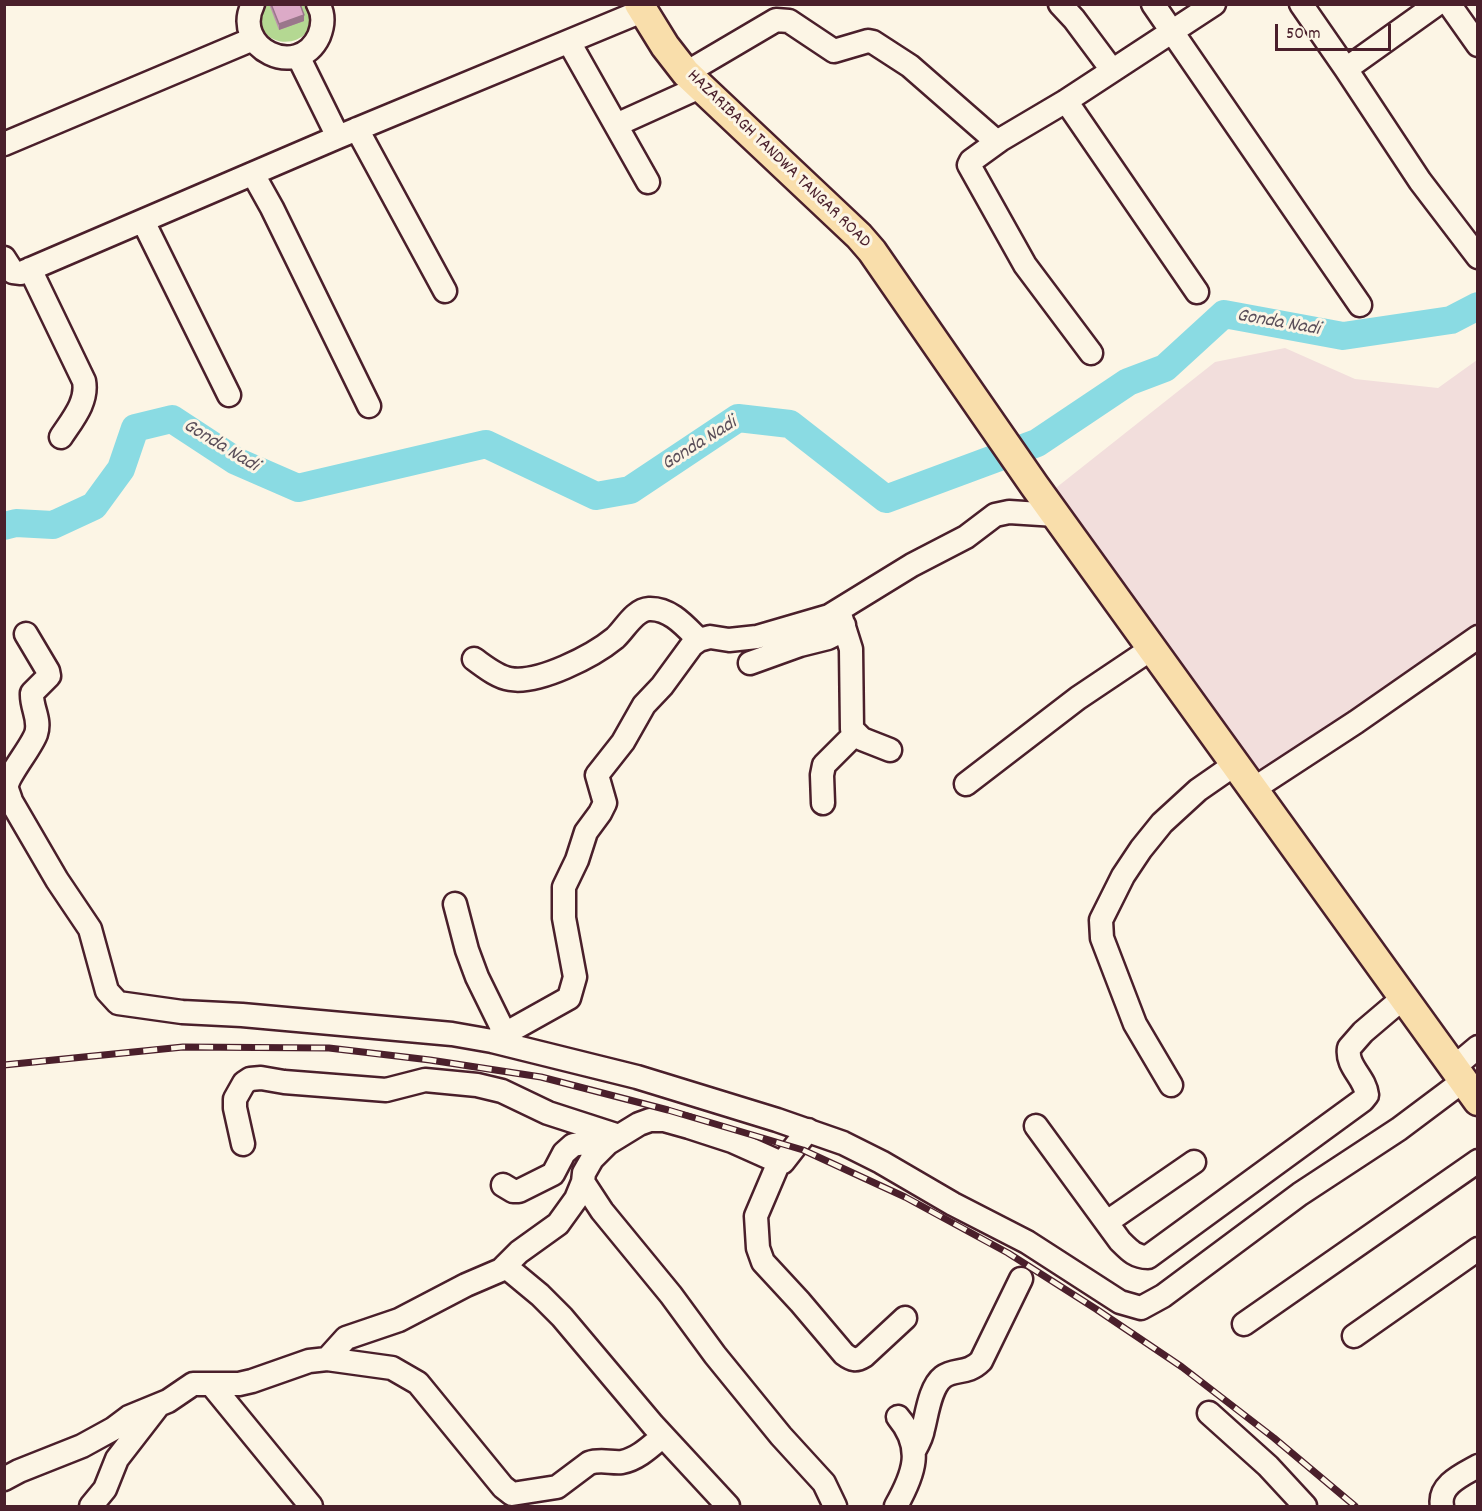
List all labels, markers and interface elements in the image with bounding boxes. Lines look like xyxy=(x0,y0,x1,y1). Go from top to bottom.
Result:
scale bar xyxy=(1278,12,1394,50)
text: 50 m xyxy=(1286,22,1321,47)
street label: HAZARIBAGH TANDWA TANGAR ROAD xyxy=(682,66,874,254)
water label: Gonda Nadi xyxy=(1235,305,1321,343)
water label: Gonda Nadi xyxy=(658,413,742,477)
water label: Gonda Nadi xyxy=(178,415,262,479)

